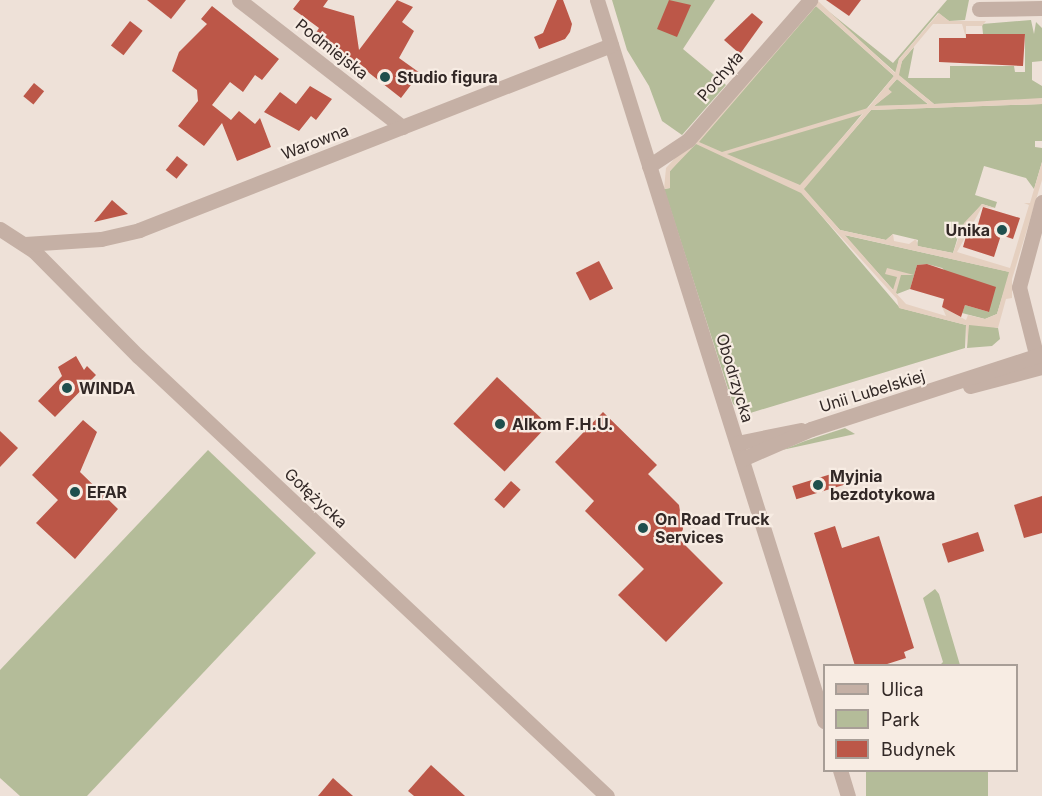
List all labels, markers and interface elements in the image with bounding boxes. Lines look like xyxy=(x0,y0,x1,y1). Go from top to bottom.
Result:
street label: Podmiejska xyxy=(292,15,372,83)
street label: Pochyła xyxy=(693,47,747,105)
place label: Studio figura xyxy=(397,67,498,87)
marker: Studio figura xyxy=(378,70,392,84)
street label: Warowna xyxy=(279,120,351,164)
place label: Unika xyxy=(945,220,990,240)
marker: Unika xyxy=(995,223,1009,237)
street label: Obodrzycka xyxy=(712,331,758,425)
street label: Unii Lubelskiej xyxy=(817,366,927,416)
place label: WINDA xyxy=(79,378,135,398)
marker: WINDA xyxy=(60,381,74,395)
place label: Alkom F.H.U. xyxy=(512,414,613,434)
marker: Alkom F.H.U. xyxy=(493,417,507,431)
street label: Gołężycka xyxy=(281,464,351,532)
place label: Myjnia bezdotykowa xyxy=(830,466,935,504)
marker: Myjnia bezdotykowa xyxy=(811,478,825,492)
place label: EFAR xyxy=(87,482,127,502)
marker: EFAR xyxy=(68,485,82,499)
place label: On Road Truck Services xyxy=(655,509,769,547)
marker: On Road Truck Services xyxy=(636,521,650,535)
legend xyxy=(823,664,1018,772)
text: Ulica xyxy=(881,679,924,700)
text: Park xyxy=(881,709,920,730)
text: Budynek xyxy=(881,739,956,760)

